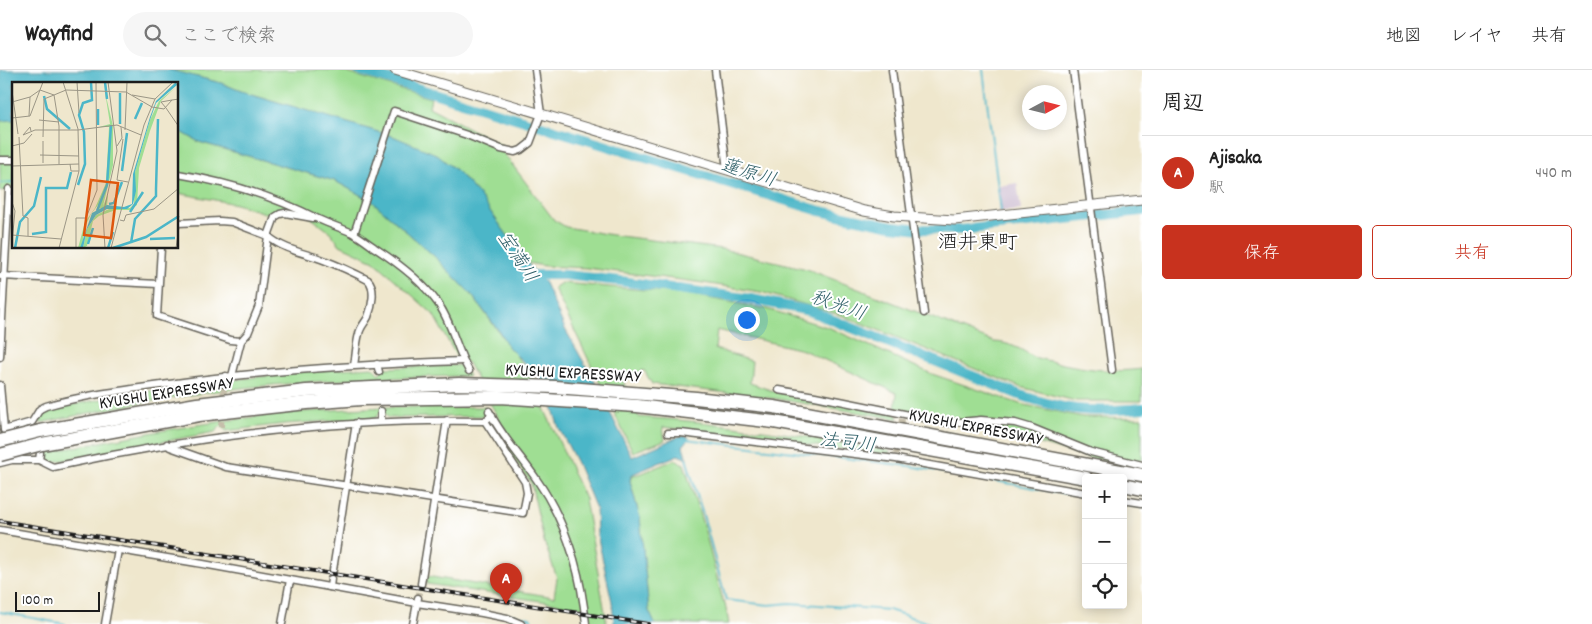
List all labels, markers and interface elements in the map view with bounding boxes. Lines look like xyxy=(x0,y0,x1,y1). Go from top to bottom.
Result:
search box xyxy=(123,12,473,57)
text: Wayfind xyxy=(25,18,93,52)
icon: search xyxy=(141,21,169,49)
text: ここで検索 xyxy=(181,24,276,51)
text: 地図 xyxy=(1386,25,1422,50)
text: レイヤ xyxy=(1450,25,1503,50)
text: 共有 xyxy=(1531,25,1567,50)
inset map xyxy=(12,82,179,249)
north arrow xyxy=(1022,85,1067,130)
text: 周辺 xyxy=(1162,90,1204,120)
text: Ajisaka xyxy=(1209,146,1261,173)
water label: 蓮原川 xyxy=(717,153,779,196)
text: A xyxy=(1174,162,1182,185)
text: 440 m xyxy=(1535,162,1572,185)
text: 駅 xyxy=(1209,177,1225,200)
button: 保存 xyxy=(1162,225,1362,279)
button: 共有 xyxy=(1372,225,1572,279)
water label: 宝満川 xyxy=(489,227,543,289)
district label: 酒井東町 xyxy=(938,230,1018,258)
water label: 秋光川 xyxy=(807,285,869,329)
your location xyxy=(734,307,760,333)
street label: KYUSHU EXPRESSWAY xyxy=(504,358,643,391)
street label: KYUSHU EXPRESSWAY xyxy=(97,371,237,417)
street label: KYUSHU EXPRESSWAY xyxy=(906,403,1046,454)
water label: 法司川 xyxy=(818,428,878,461)
map controls xyxy=(1082,474,1127,609)
button: + xyxy=(1082,474,1127,519)
button: − xyxy=(1082,519,1127,564)
pin: A xyxy=(490,563,522,604)
button: locate xyxy=(1082,564,1127,609)
scale bar xyxy=(15,589,100,612)
text: 100 m xyxy=(22,591,53,611)

